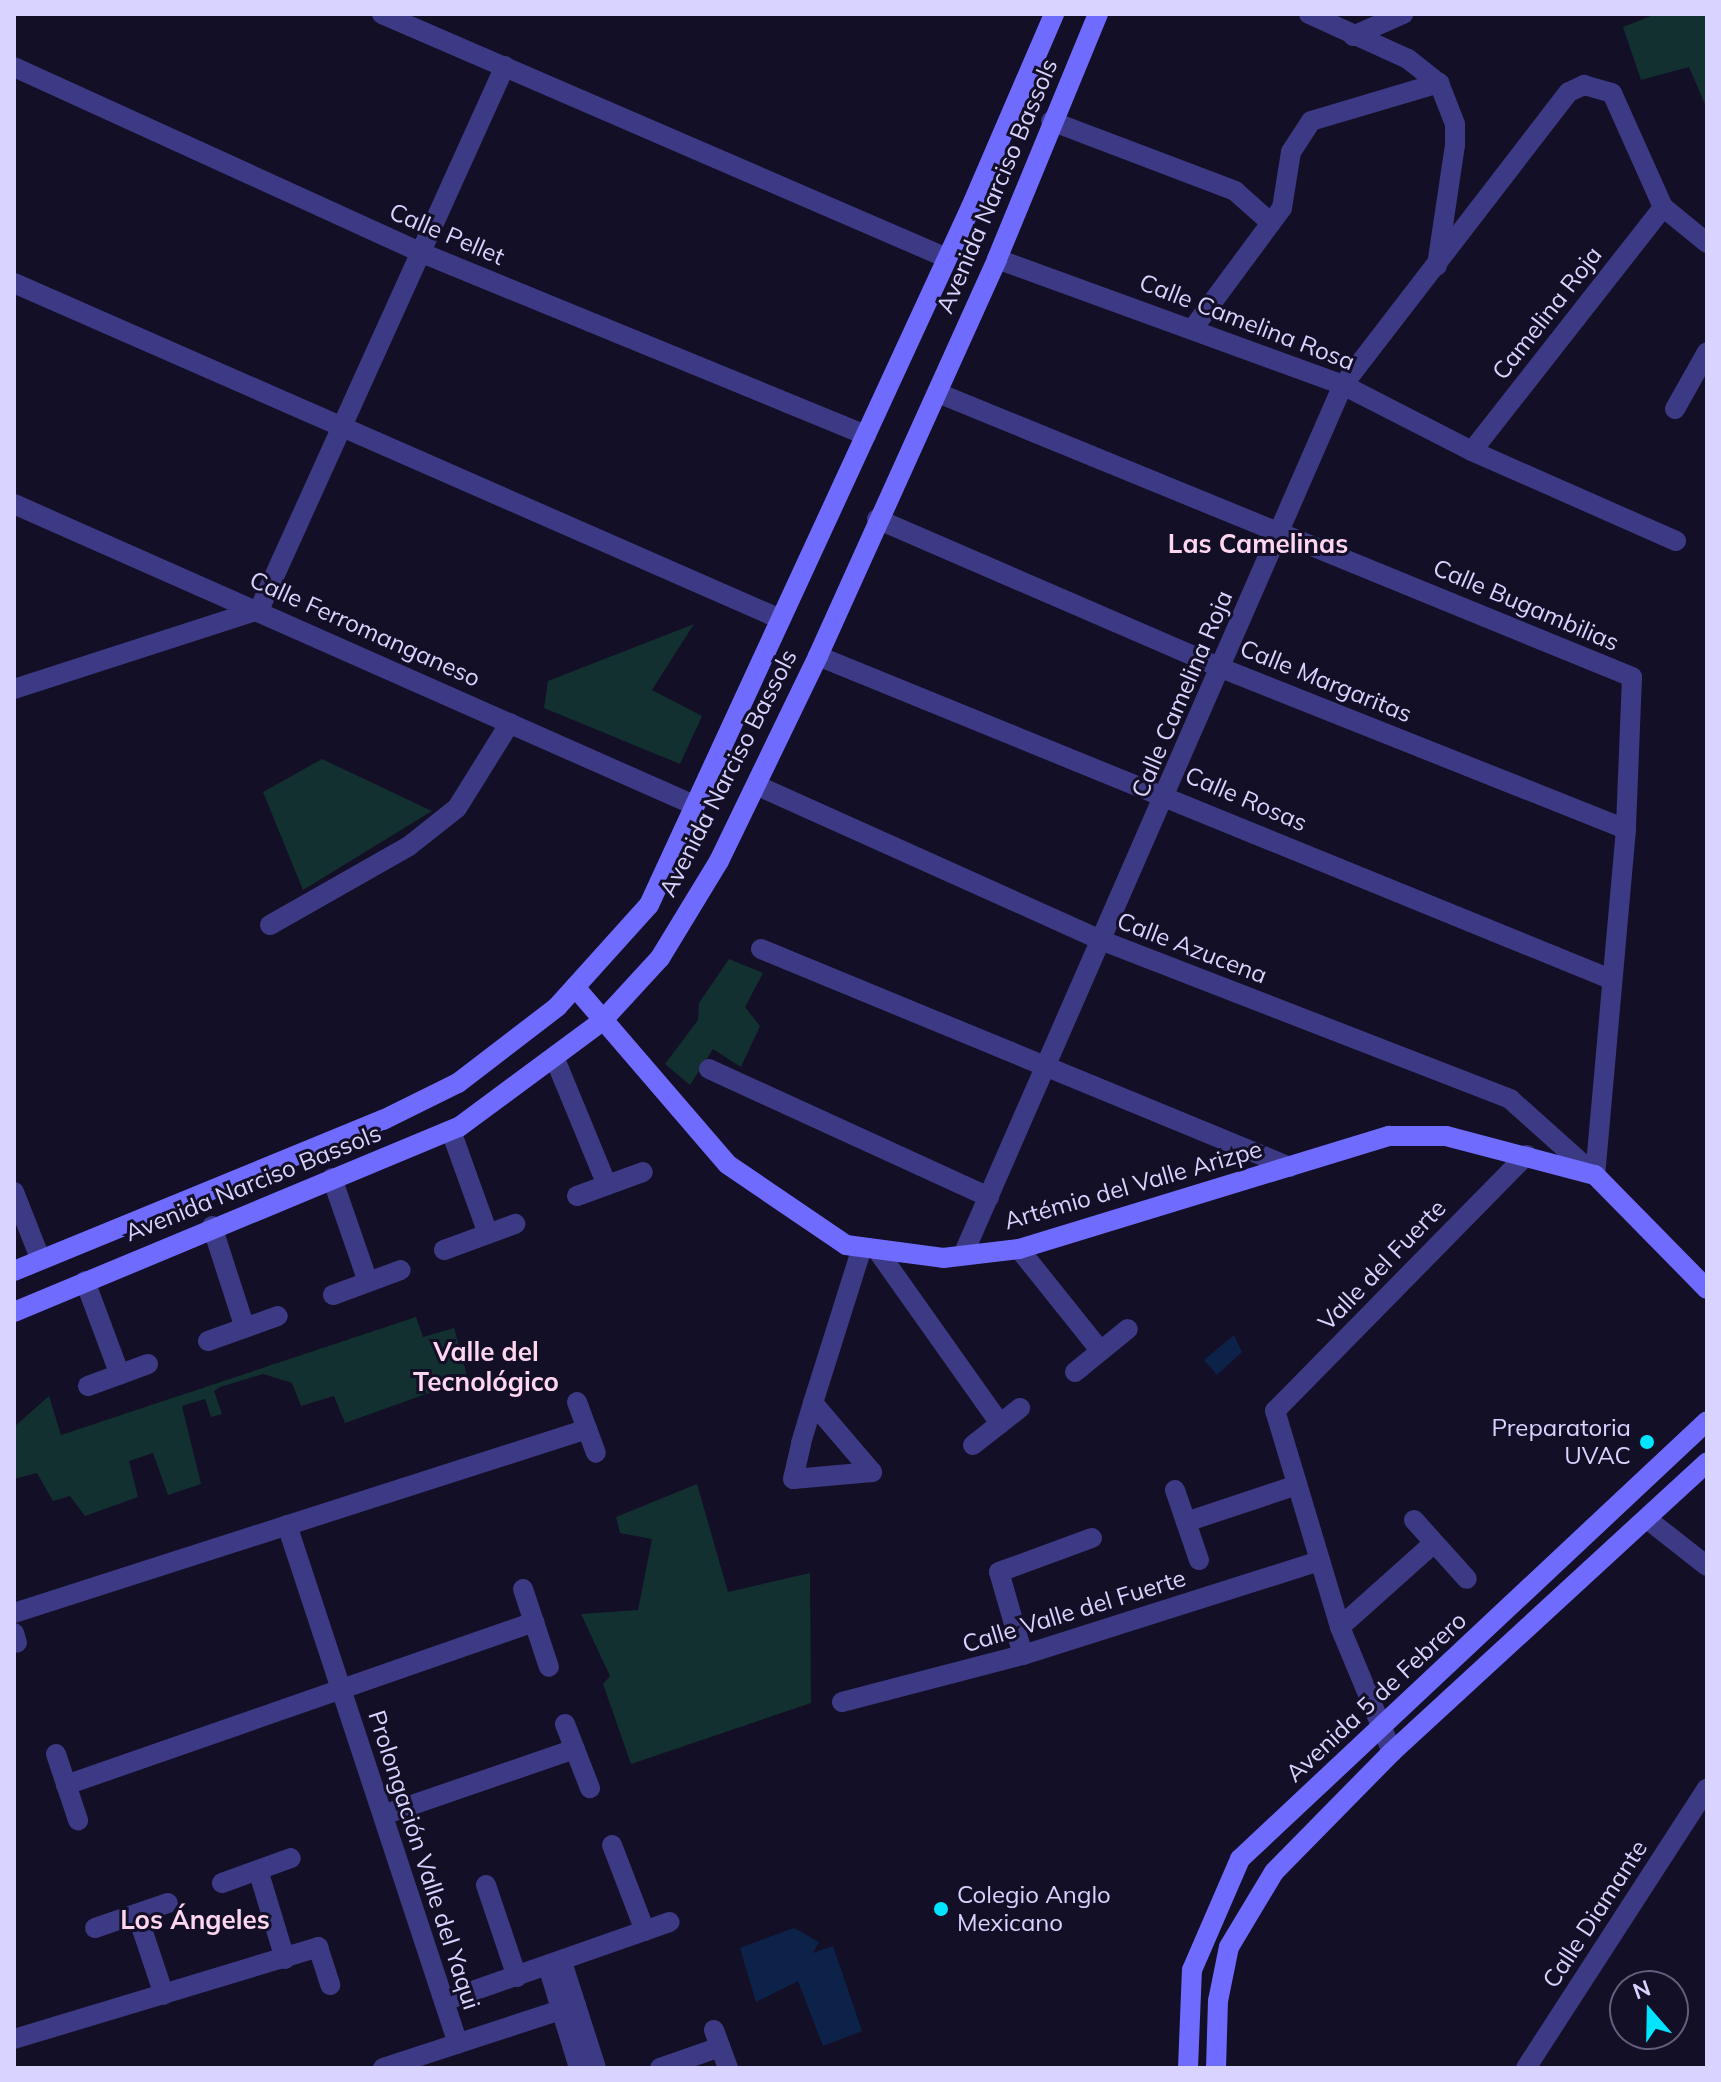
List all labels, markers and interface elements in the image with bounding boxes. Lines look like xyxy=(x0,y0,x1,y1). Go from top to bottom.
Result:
street label: Avenida Narciso Bassols xyxy=(930,54,1064,318)
street label: Calle Pellet xyxy=(385,197,509,271)
street label: Camelina Roja xyxy=(1486,241,1608,385)
street label: Calle Camelina Rosa xyxy=(1135,268,1359,376)
district label: Las Camelinas xyxy=(1168,528,1348,560)
street label: Calle Bugambilias xyxy=(1429,553,1623,657)
street label: Calle Ferromanganeso xyxy=(245,565,485,693)
street label: Calle Camelina Roja xyxy=(1125,586,1239,802)
street label: Calle Margaritas xyxy=(1236,633,1416,729)
street label: Avenida Narciso Bassols xyxy=(653,645,803,901)
street label: Calle Rosas xyxy=(1181,760,1311,838)
street label: Calle Azucena xyxy=(1113,906,1271,990)
street label: Avenida Narciso Bassols xyxy=(121,1118,385,1248)
street label: Artémio del Valle Arizpe xyxy=(1001,1134,1265,1236)
street label: Valle del Fuerte xyxy=(1312,1194,1452,1336)
district label: Valle del Tecnológico xyxy=(413,1336,559,1398)
place label: Preparatoria UVAC xyxy=(1491,1414,1631,1470)
marker: Preparatoria UVAC xyxy=(1638,1433,1656,1451)
street label: Calle Valle del Fuerte xyxy=(959,1563,1189,1659)
street label: Avenida 5 de Febrero xyxy=(1280,1606,1472,1788)
street label: Prolongación Valle del Yaqui xyxy=(362,1707,486,2013)
street label: Calle Diamante xyxy=(1537,1835,1653,1993)
place label: Colegio Anglo Mexicano xyxy=(957,1881,1111,1937)
marker: Colegio Anglo Mexicano xyxy=(932,1900,950,1918)
district label: Los Ángeles xyxy=(120,1904,270,1936)
north arrow xyxy=(1609,1970,1689,2050)
text: N xyxy=(1629,1973,1654,2005)

